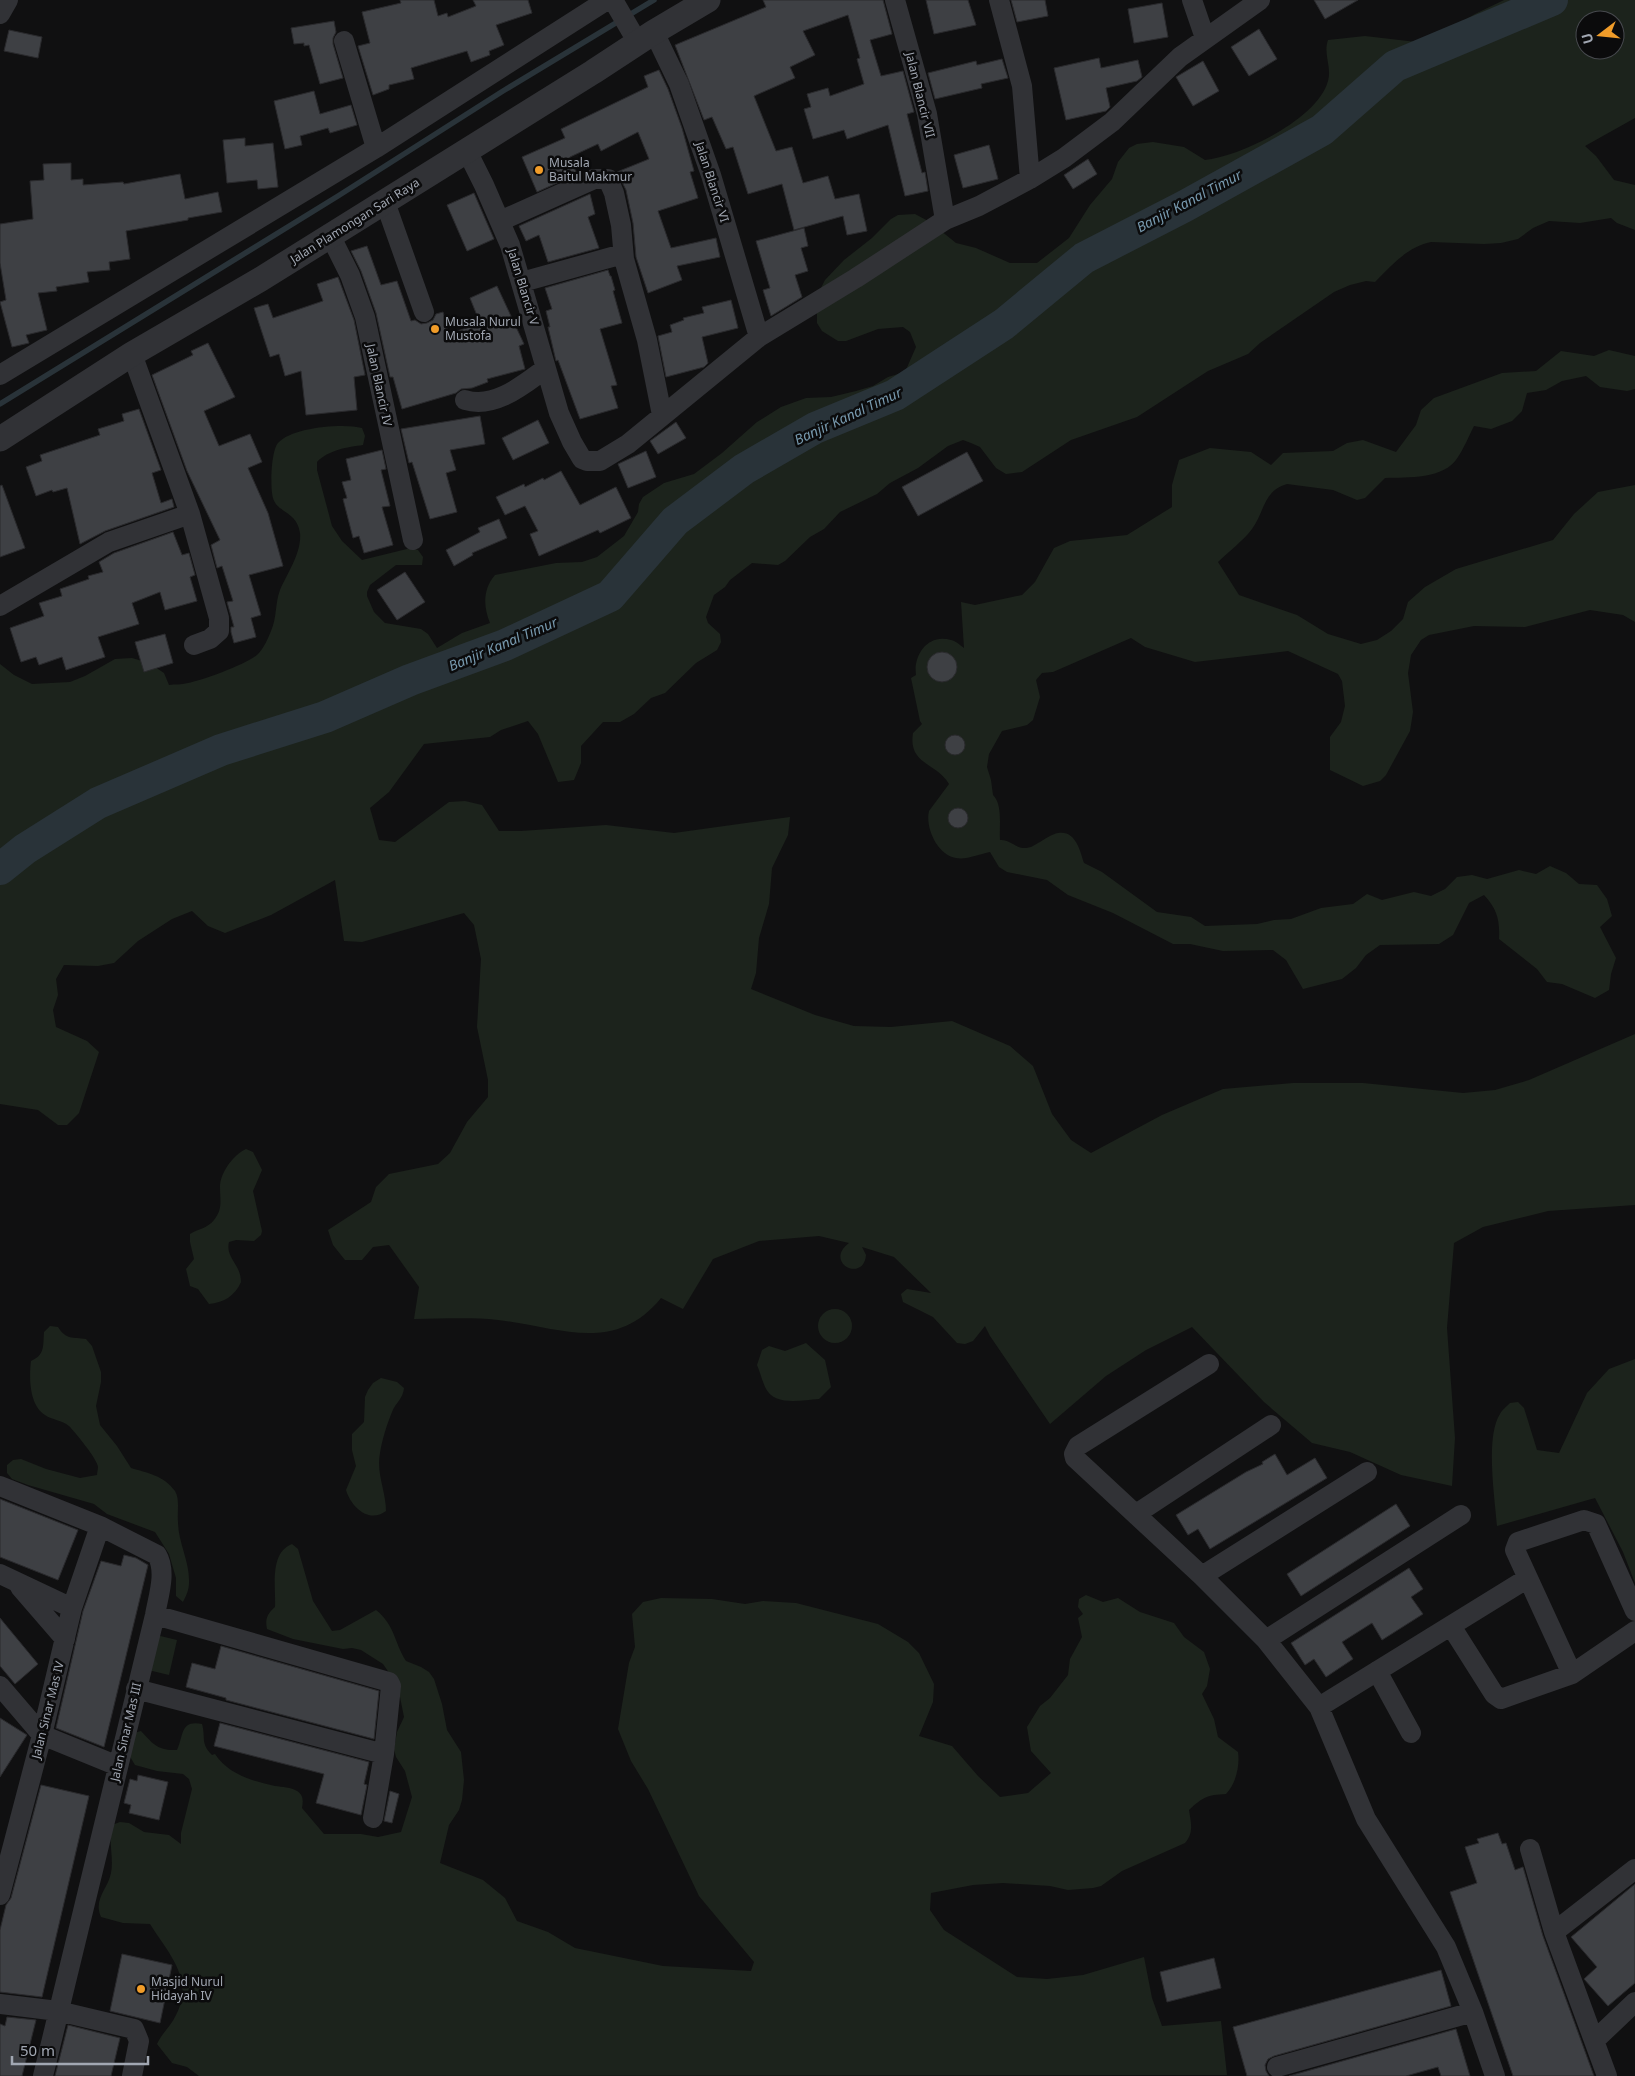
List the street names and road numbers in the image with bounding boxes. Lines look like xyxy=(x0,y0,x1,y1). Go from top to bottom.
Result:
street label: Jalan Blancir VII xyxy=(901,49,939,139)
street label: Jalan Blancir VI xyxy=(691,139,733,224)
street label: Jalan Plamongan Sari Raya xyxy=(286,174,423,268)
street label: Jalan Blancir V xyxy=(503,245,543,328)
street label: Jalan Blancir IV xyxy=(362,341,397,428)
street label: Jalan Sinar Mas IV xyxy=(27,1659,68,1761)
street label: Jalan Sinar Mas III xyxy=(106,1681,145,1784)

